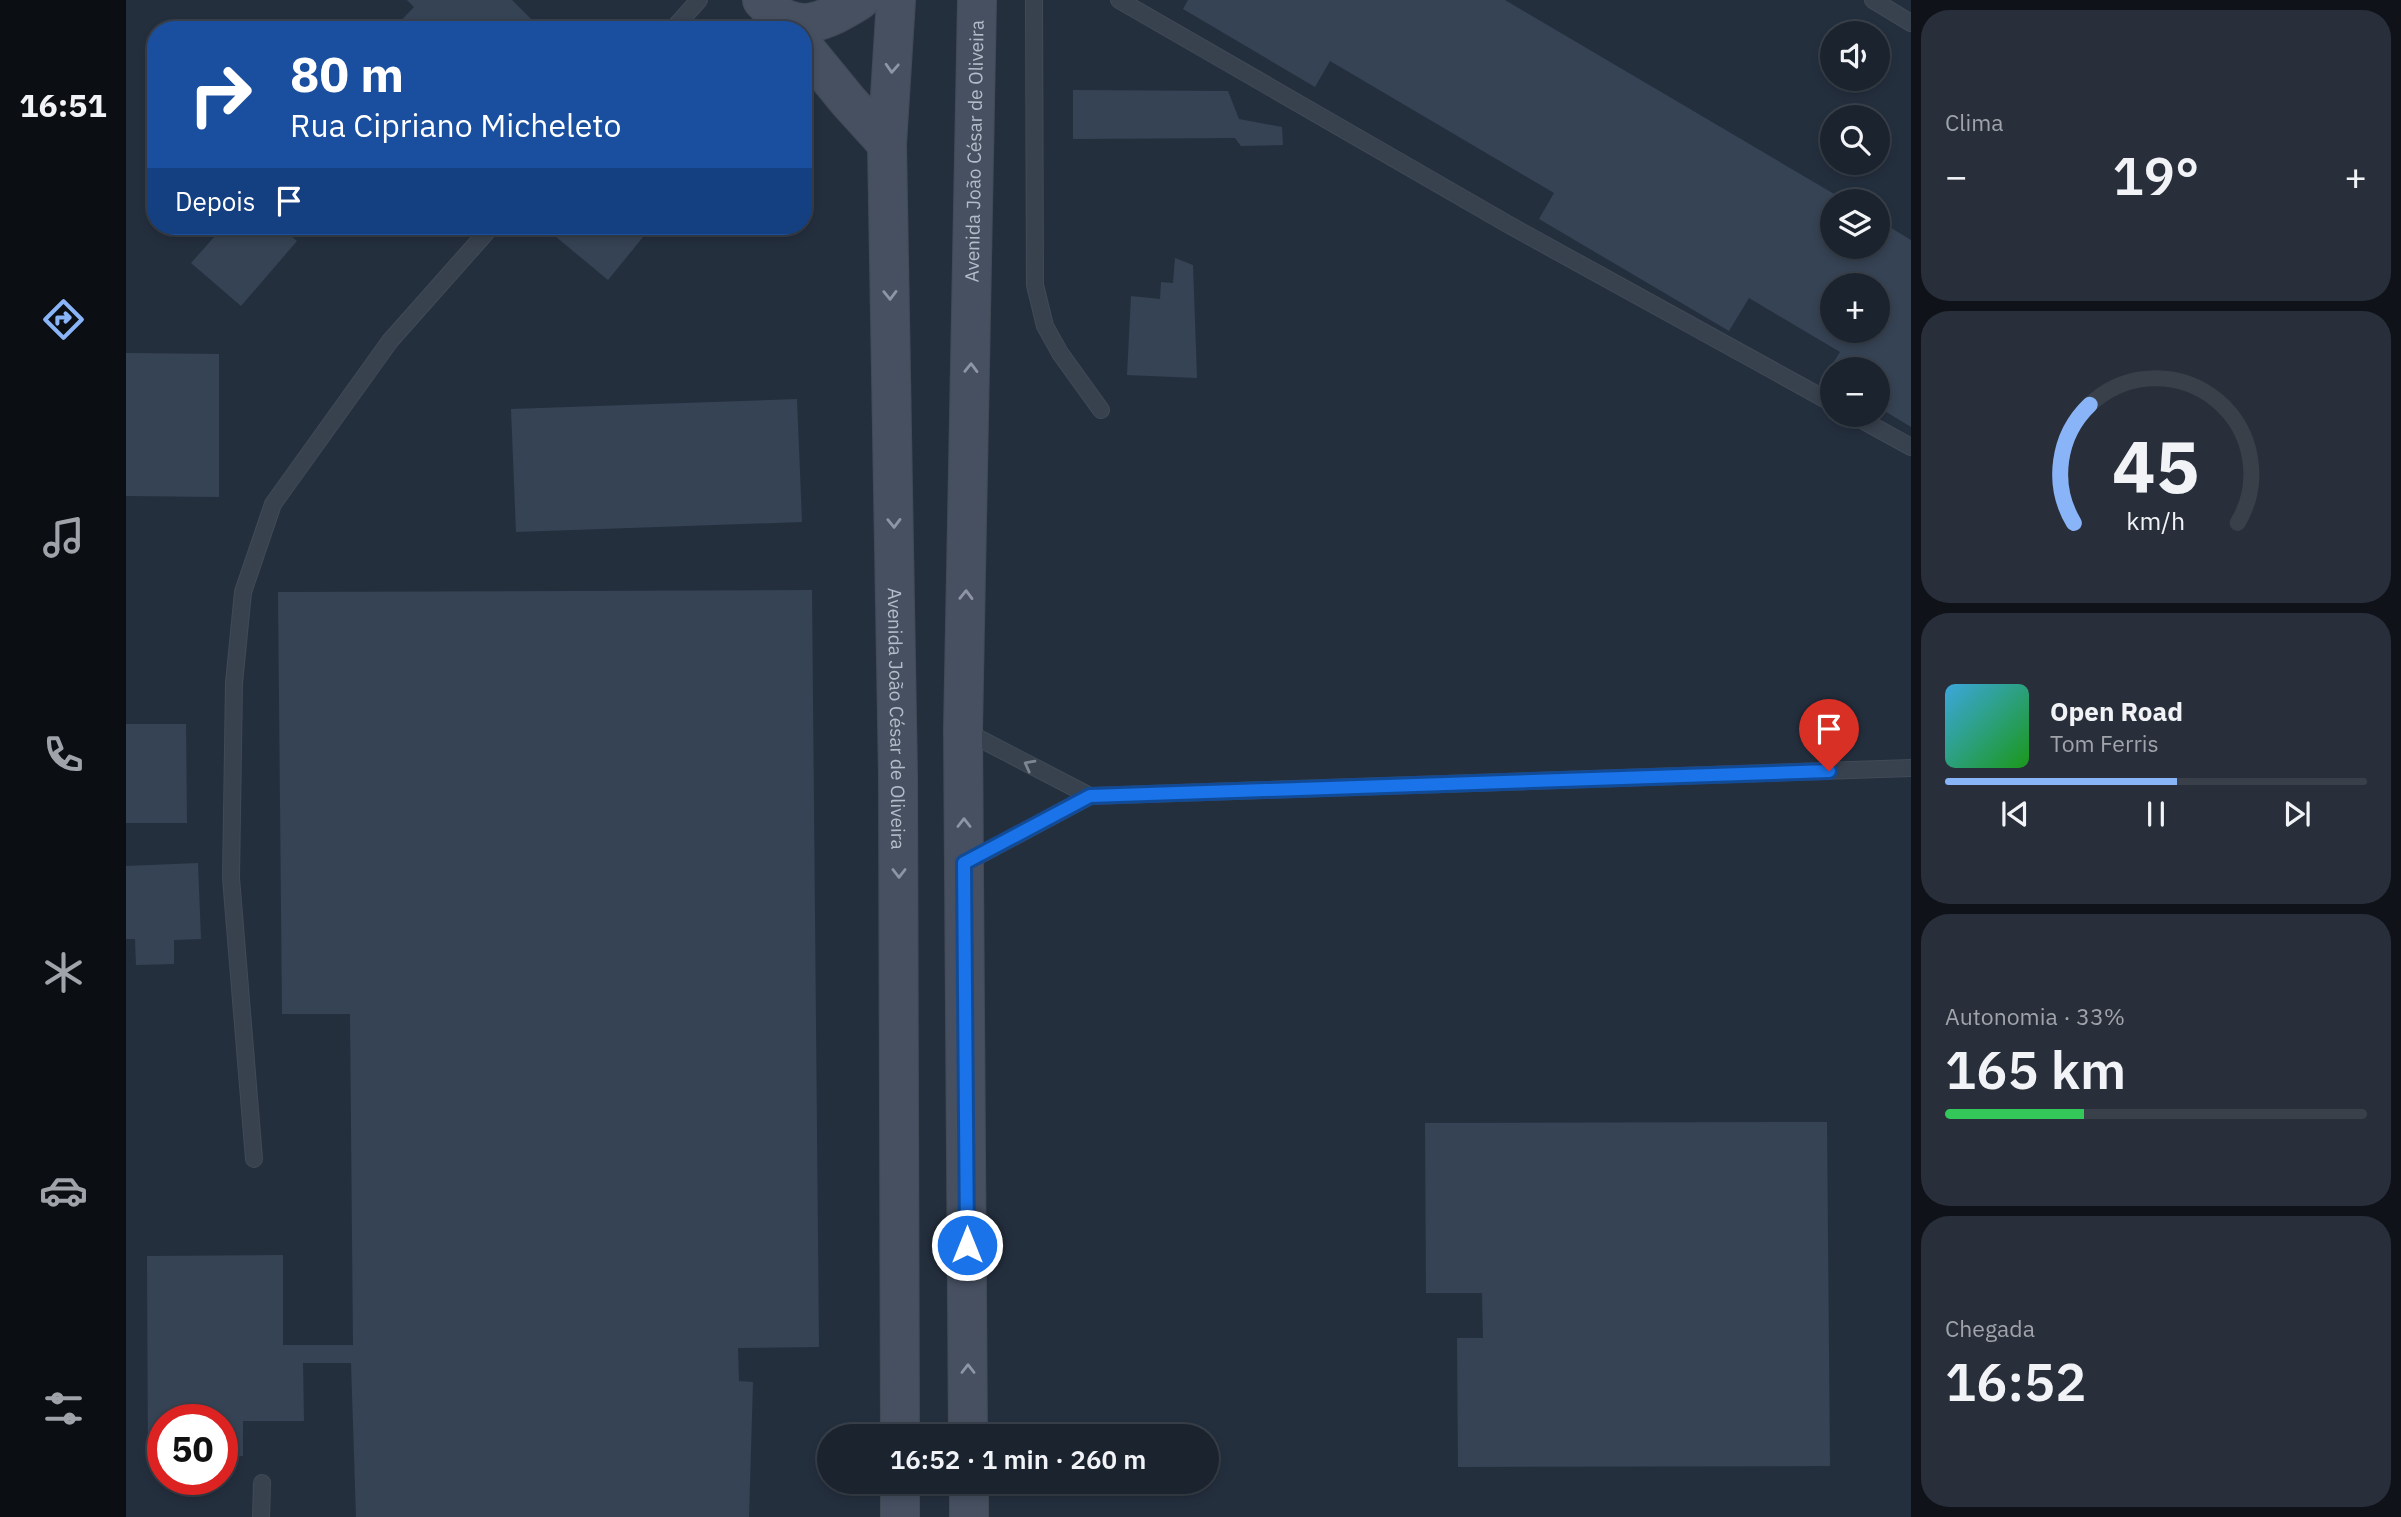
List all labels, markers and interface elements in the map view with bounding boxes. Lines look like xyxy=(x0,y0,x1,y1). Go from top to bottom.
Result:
street label: Avenida João César de Oliveira xyxy=(960,20,989,282)
map controls xyxy=(1820,21,1890,427)
button: sound xyxy=(1820,21,1890,91)
text: 80 m xyxy=(290,42,404,105)
icon: right xyxy=(175,49,266,140)
one-way arrow xyxy=(884,63,899,74)
text: 16:51 xyxy=(19,84,107,126)
text: Rua Cipriano Micheleto xyxy=(290,104,621,146)
button: search xyxy=(1820,105,1890,175)
text: Clima xyxy=(1945,107,2004,137)
text: 19° xyxy=(2113,142,2199,209)
text: − xyxy=(1945,151,1968,200)
text: + xyxy=(2344,151,2367,200)
icon: arrive xyxy=(270,182,308,220)
text: Depois xyxy=(175,184,256,218)
button: layers xyxy=(1820,189,1890,259)
button: + xyxy=(1820,273,1890,343)
one-way arrow xyxy=(882,291,898,301)
icon: directions xyxy=(39,295,88,344)
button: − xyxy=(1820,357,1890,427)
one-way arrow xyxy=(963,362,978,373)
text: 45 xyxy=(2112,419,2200,514)
text: km/h xyxy=(2127,504,2185,537)
icon: music xyxy=(39,513,88,562)
one-way arrow xyxy=(886,518,902,529)
street label: Avenida João César de Oliveira xyxy=(883,587,910,850)
one-way arrow xyxy=(958,589,974,600)
text: Open Road xyxy=(2050,694,2183,728)
pin xyxy=(1799,699,1859,771)
icon: arrive xyxy=(1810,710,1848,748)
text: Tom Ferris xyxy=(2050,728,2159,758)
icon: phone xyxy=(39,730,88,779)
one-way arrow xyxy=(1024,759,1036,773)
icon: previous xyxy=(1996,795,2034,833)
icon: pause xyxy=(2137,795,2175,833)
icon: next xyxy=(2278,795,2316,833)
one-way arrow xyxy=(956,817,972,827)
one-way arrow xyxy=(891,868,907,879)
icon: climate xyxy=(39,948,88,997)
text: Autonomia · 33% xyxy=(1945,1001,2125,1031)
text: 165 km xyxy=(1945,1036,2126,1103)
icon: car xyxy=(39,1166,88,1215)
position arrow xyxy=(930,1208,1004,1282)
text: Chegada xyxy=(1945,1313,2035,1343)
text: 16:52 xyxy=(1945,1348,2086,1415)
one-way arrow xyxy=(960,1363,976,1373)
icon: filters xyxy=(39,1384,88,1433)
speed limit sign: 50 xyxy=(147,1404,238,1495)
text: 16:52 · 1 min · 260 m xyxy=(890,1442,1146,1476)

